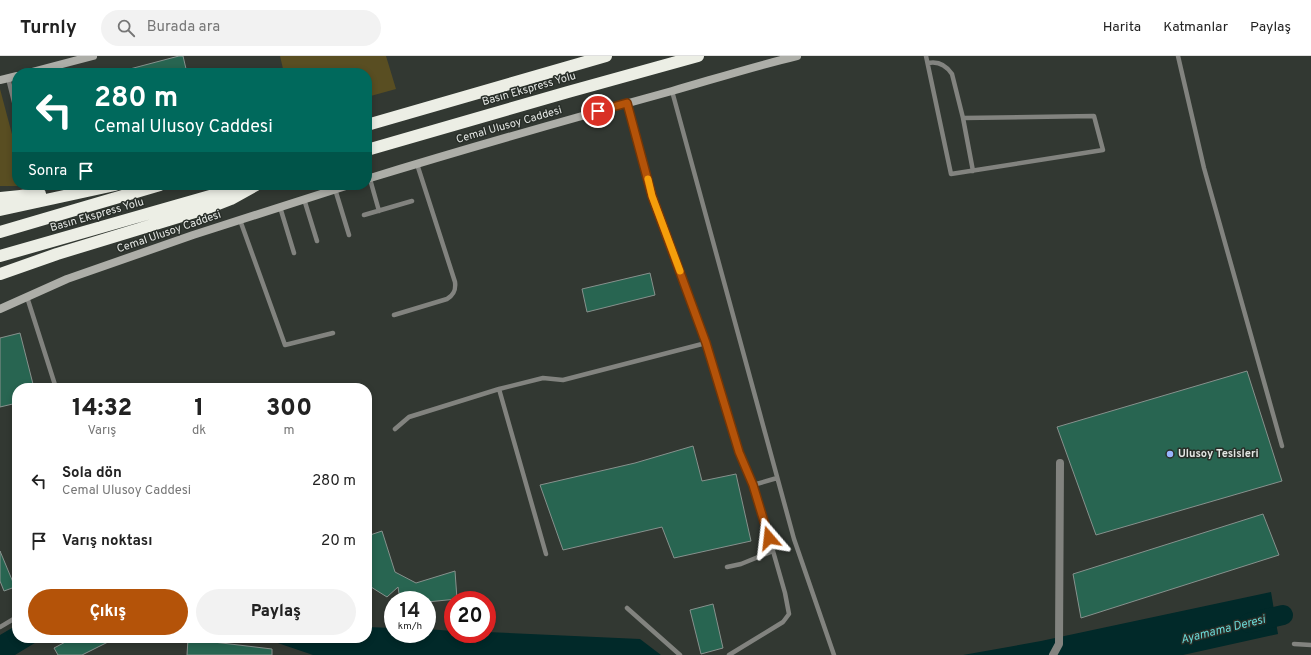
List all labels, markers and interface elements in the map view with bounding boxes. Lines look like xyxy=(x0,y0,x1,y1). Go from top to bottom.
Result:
search box xyxy=(101,10,381,46)
text: Turnly xyxy=(20,16,77,40)
icon: search xyxy=(115,17,137,39)
text: Burada ara xyxy=(147,18,220,37)
text: Harita xyxy=(1103,19,1141,36)
text: Katmanlar xyxy=(1163,19,1228,36)
text: Paylaş xyxy=(1250,19,1291,36)
street label: Basın Ekspress Yolu xyxy=(480,69,578,109)
text: 280 m xyxy=(94,81,178,117)
icon: left xyxy=(28,84,80,136)
pin xyxy=(581,94,615,128)
icon: arrive xyxy=(587,100,609,122)
street label: Cemal Ulusoy Caddesi xyxy=(455,103,563,147)
text: Cemal Ulusoy Caddesi xyxy=(94,116,273,139)
icon: arrive xyxy=(75,160,97,182)
text: Sonra xyxy=(28,162,67,181)
street label: Basın Ekspress Yolu xyxy=(48,195,146,235)
street label: Cemal Ulusoy Caddesi xyxy=(115,208,223,256)
text: 14:32 xyxy=(72,394,132,424)
text: 1 xyxy=(194,394,204,424)
text: 300 xyxy=(266,394,312,424)
text: Varış xyxy=(88,423,116,439)
text: dk xyxy=(192,423,206,439)
text: m xyxy=(284,423,295,439)
place label: Ulusoy Tesisleri xyxy=(1178,447,1259,461)
marker: Ulusoy Tesisleri xyxy=(1165,449,1175,459)
text: Sola dön xyxy=(62,464,122,483)
icon: left xyxy=(28,470,50,492)
text: 280 m xyxy=(312,472,356,491)
text: Cemal Ulusoy Caddesi xyxy=(62,483,191,499)
position arrow xyxy=(748,517,790,559)
icon: arrive xyxy=(28,530,50,552)
text: Varış noktası xyxy=(62,532,153,551)
text: 20 m xyxy=(321,532,356,551)
button: Çıkış xyxy=(28,589,188,635)
button: Paylaş xyxy=(196,589,356,635)
speed limit sign: 20 xyxy=(444,591,496,643)
text: 14 xyxy=(400,599,420,625)
water label: Ayamama Deresi xyxy=(1179,611,1268,648)
text: km/h xyxy=(398,620,422,633)

